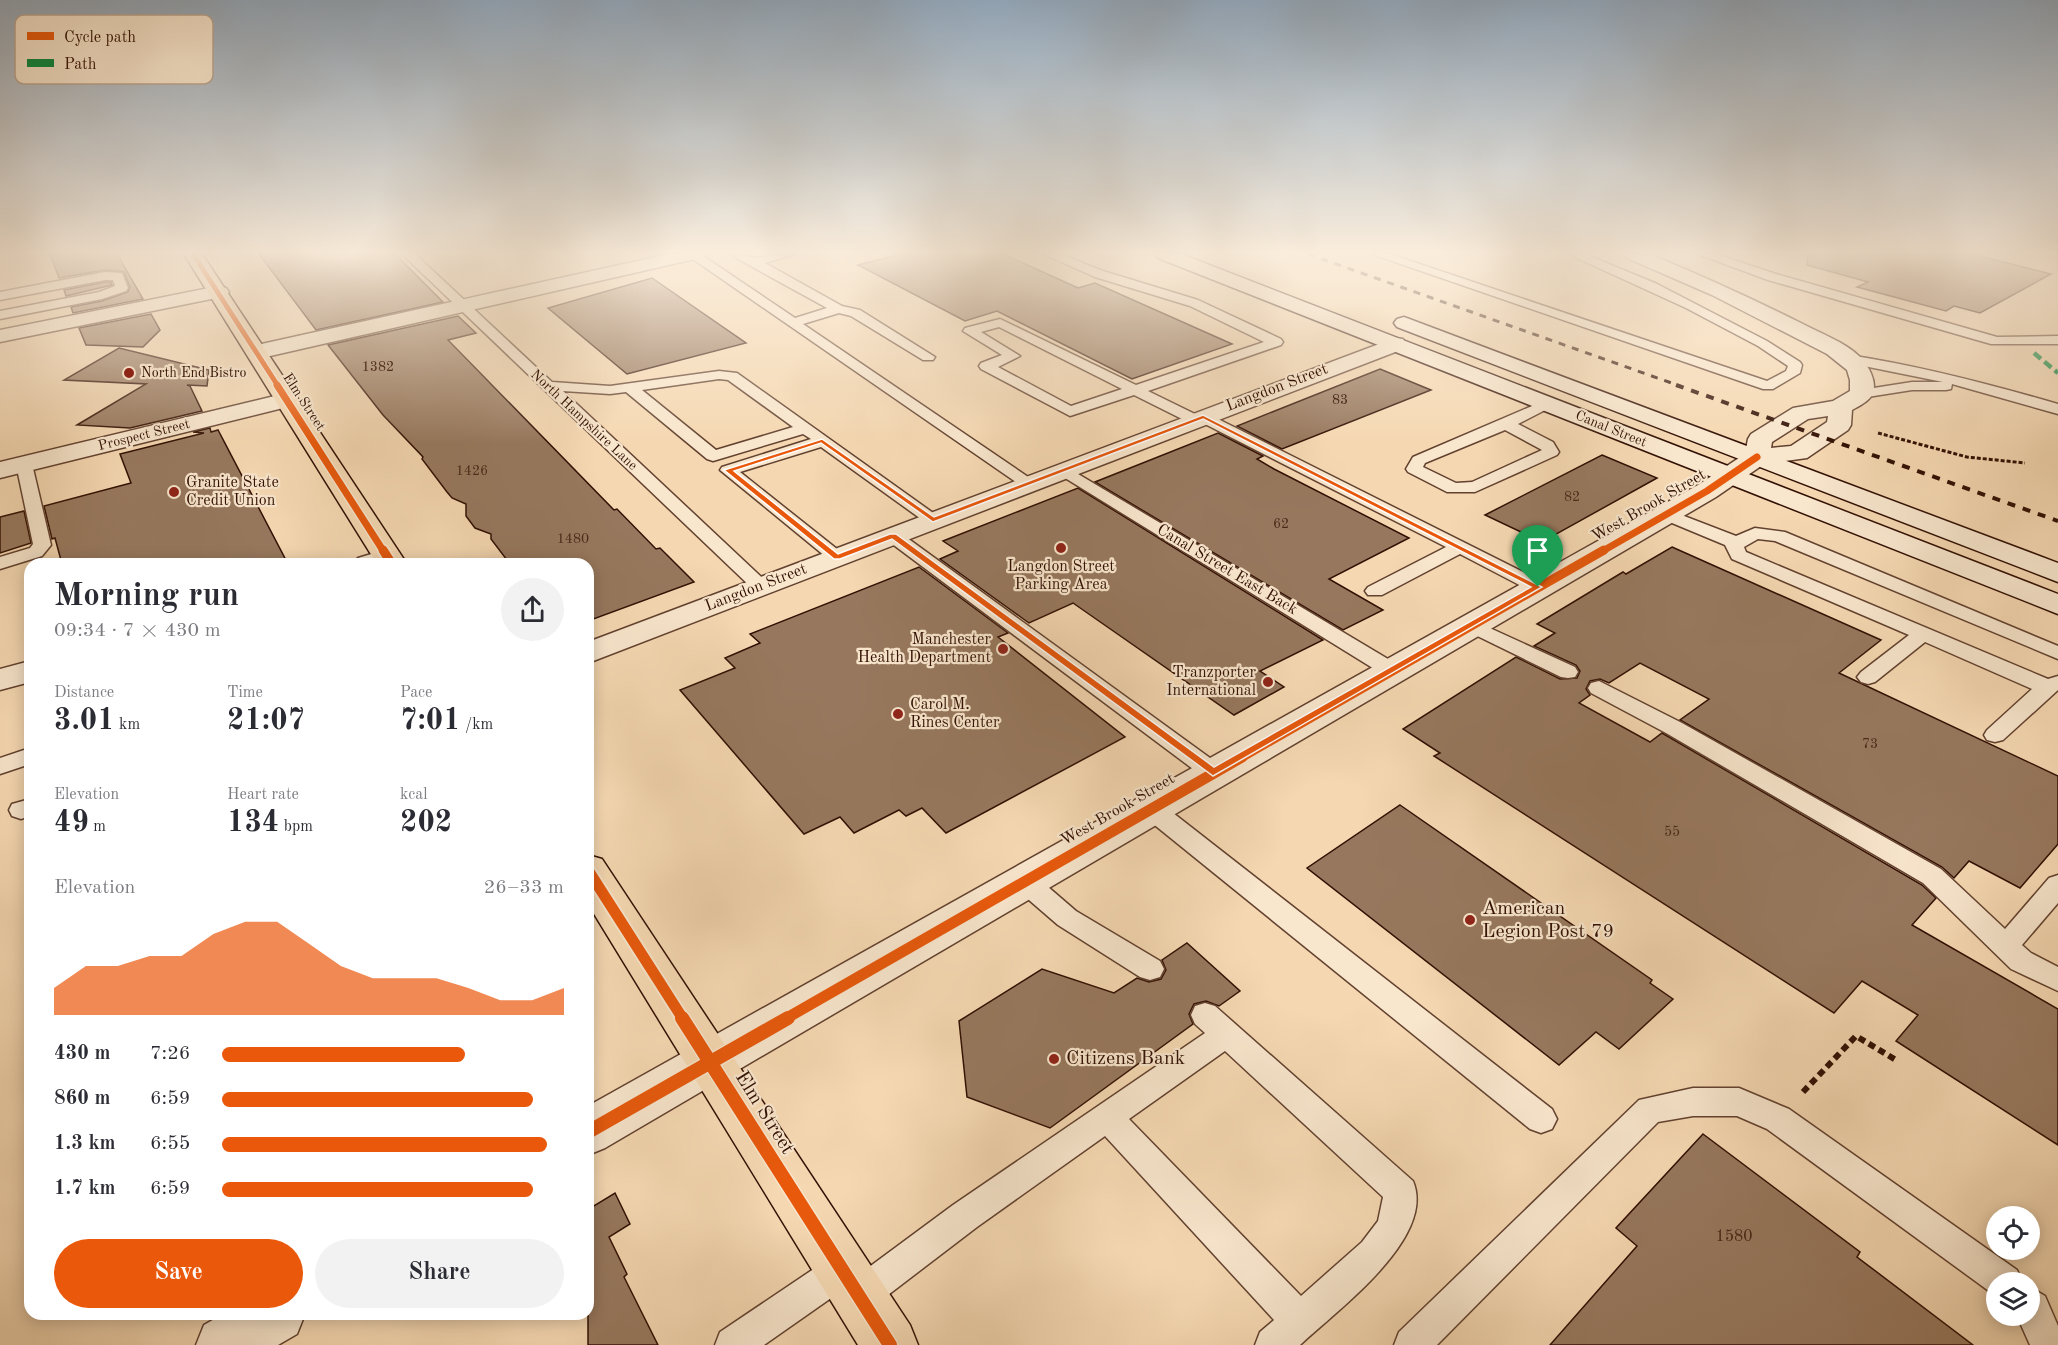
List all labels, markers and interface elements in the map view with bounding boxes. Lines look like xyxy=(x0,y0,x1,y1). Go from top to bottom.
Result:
legend xyxy=(15,15,213,84)
text: Cycle path xyxy=(64,30,136,46)
text: Path xyxy=(64,57,97,73)
house number: 1382 xyxy=(362,360,394,374)
street label: Langdon Street xyxy=(1224,361,1331,415)
marker: North End Bistro xyxy=(122,366,136,380)
place label: North End Bistro xyxy=(141,366,247,380)
street label: North Hampshire Lane xyxy=(528,367,640,473)
street label: Elm Street xyxy=(280,371,328,433)
house number: 83 xyxy=(1332,393,1348,407)
street label: Canal Street xyxy=(1573,408,1649,450)
street label: Prospect Street xyxy=(97,417,191,453)
house number: 1426 xyxy=(456,464,488,478)
street label: West Brook Street xyxy=(1589,467,1709,545)
place label: Granite State Credit Union xyxy=(186,475,279,509)
marker: Granite State Credit Union xyxy=(167,485,181,499)
house number: 82 xyxy=(1564,490,1580,504)
house number: 62 xyxy=(1273,517,1289,531)
street label: Canal Street East Back xyxy=(1154,522,1300,618)
pin xyxy=(1512,525,1563,587)
house number: 1480 xyxy=(557,532,589,546)
icon: arrive xyxy=(1521,534,1554,567)
marker: Langdon Street Parking Area xyxy=(1054,541,1068,555)
place label: Langdon Street Parking Area xyxy=(1007,559,1115,593)
street label: Langdon Street xyxy=(703,561,810,615)
button: share xyxy=(501,578,564,641)
text: Morning run xyxy=(54,580,239,613)
text: 09:34 · 7 × 430 m xyxy=(54,621,221,641)
place label: Manchester Health Department xyxy=(858,632,991,666)
marker: Manchester Health Department xyxy=(996,642,1010,656)
place label: Tranzporter International xyxy=(1166,665,1256,699)
marker: Tranzporter International xyxy=(1261,675,1275,689)
text: Distance xyxy=(54,685,114,701)
text: Time xyxy=(227,685,263,701)
text: Pace xyxy=(400,685,432,701)
place label: Carol M. Rines Center xyxy=(910,697,1000,731)
text: 3.01 xyxy=(54,706,115,736)
text: 21:07 xyxy=(227,706,305,736)
text: 7:01 xyxy=(400,706,461,736)
marker: Carol M. Rines Center xyxy=(891,707,905,721)
text: km xyxy=(115,717,140,733)
text: /km xyxy=(461,717,493,733)
house number: 73 xyxy=(1862,737,1878,751)
street label: West Brook Street xyxy=(1058,771,1178,849)
text: Elevation xyxy=(54,787,119,803)
text: Heart rate xyxy=(227,787,299,803)
text: kcal xyxy=(400,787,428,803)
text: 49 xyxy=(54,808,89,838)
text: 134 xyxy=(227,808,279,838)
text: 202 xyxy=(400,808,452,838)
text: m xyxy=(89,819,106,835)
text: bpm xyxy=(279,819,313,835)
house number: 55 xyxy=(1664,825,1680,839)
text: Elevation xyxy=(54,878,135,898)
text: 26–33 m xyxy=(484,878,564,898)
place label: American Legion Post 79 xyxy=(1482,899,1614,942)
marker: American Legion Post 79 xyxy=(1463,913,1477,927)
text: 430 m xyxy=(54,1044,110,1064)
text: 7:26 xyxy=(150,1044,190,1064)
place label: Citizens Bank xyxy=(1066,1049,1185,1069)
marker: Citizens Bank xyxy=(1047,1052,1061,1066)
street label: Elm Street xyxy=(731,1068,797,1158)
text: 860 m xyxy=(54,1089,110,1109)
text: 6:59 xyxy=(150,1089,190,1109)
text: 1.3 km xyxy=(54,1134,116,1154)
text: 6:55 xyxy=(150,1134,190,1154)
text: 1.7 km xyxy=(54,1179,116,1199)
text: 6:59 xyxy=(150,1179,190,1199)
map controls xyxy=(1986,1206,2040,1326)
button: locate xyxy=(1986,1206,2040,1260)
house number: 1580 xyxy=(1715,1229,1753,1245)
button: Save xyxy=(54,1239,303,1308)
button: Share xyxy=(315,1239,564,1308)
button: layers xyxy=(1986,1272,2040,1326)

